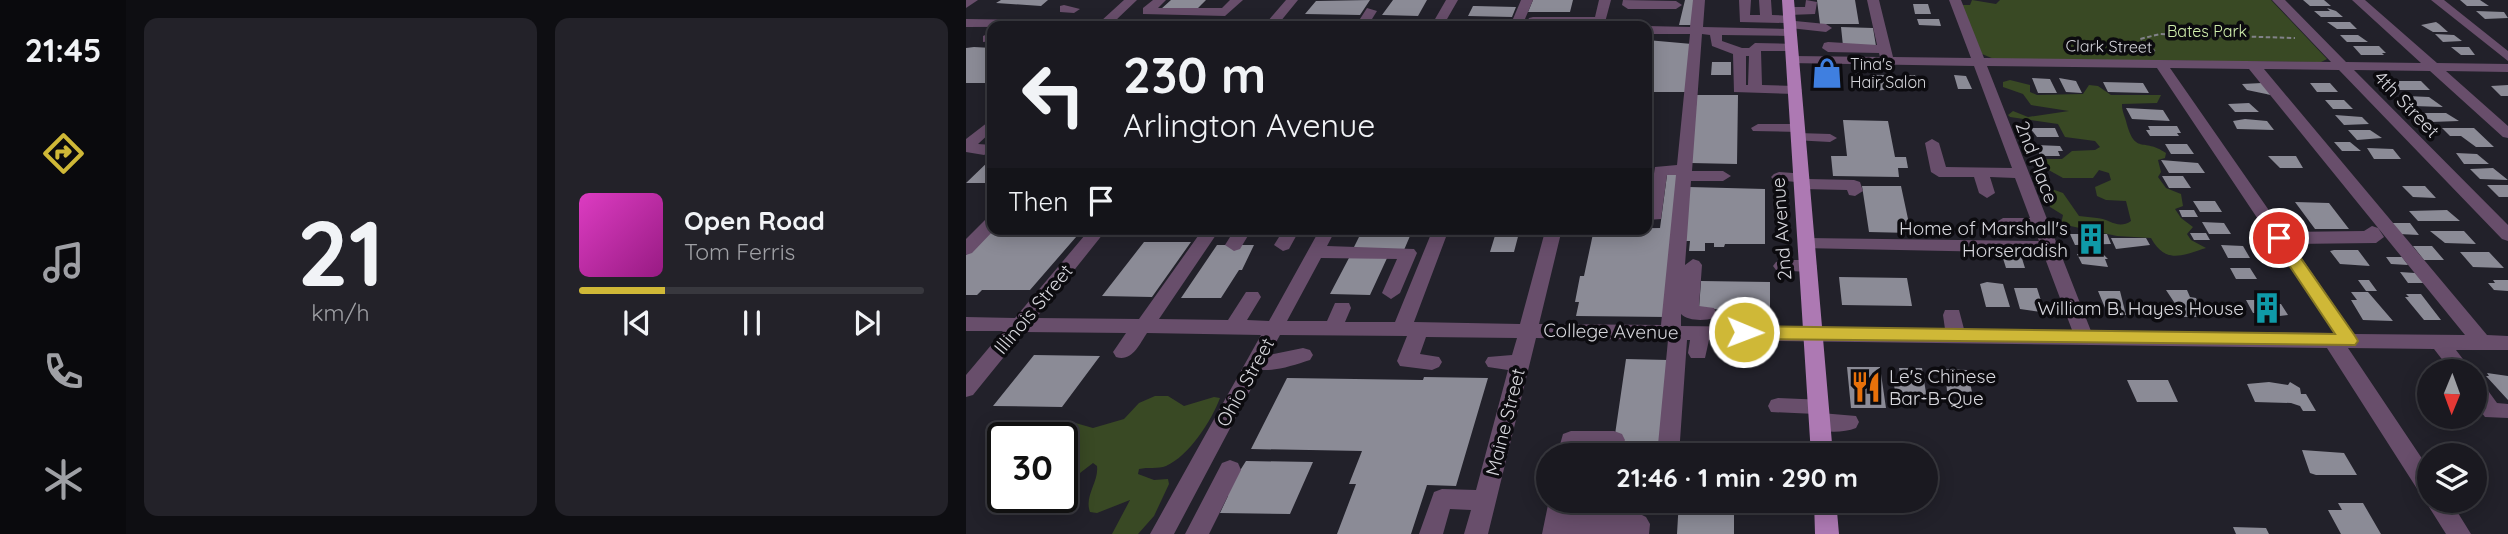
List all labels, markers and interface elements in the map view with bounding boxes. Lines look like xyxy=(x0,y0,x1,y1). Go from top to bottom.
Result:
park label: Bates Park xyxy=(2167,21,2247,41)
text: 21:45 xyxy=(25,30,101,70)
street label: Clark Street xyxy=(2066,35,2152,57)
text: 230 m xyxy=(1123,44,1266,105)
icon: left xyxy=(1008,49,1099,140)
place label: Tina's Hair Salon xyxy=(1850,54,1926,92)
shop icon: Tina's Hair Salon xyxy=(1810,56,1844,90)
street label: 4th Street xyxy=(2369,65,2445,143)
text: Arlington Avenue xyxy=(1123,105,1375,145)
street label: 2nd Place xyxy=(2010,118,2064,206)
icon: directions xyxy=(39,129,88,178)
street label: 2nd Avenue xyxy=(1765,177,1797,281)
icon: arrive xyxy=(1082,182,1120,220)
text: Then xyxy=(1008,185,1068,218)
text: 21 xyxy=(297,195,384,309)
text: Open Road xyxy=(684,204,825,237)
pin xyxy=(2249,208,2309,268)
place label: Home of Marshall's Horseradish xyxy=(1899,216,2068,262)
icon: arrive xyxy=(2260,219,2298,257)
building icon: Home of Marshall's Horseradish xyxy=(2074,222,2108,256)
text: Tom Ferris xyxy=(684,237,795,266)
icon: music xyxy=(39,238,88,287)
street label: Illinois Street xyxy=(988,259,1078,359)
building icon: William B. Hayes House xyxy=(2250,291,2284,325)
position arrow xyxy=(1707,295,1781,369)
place label: William B. Hayes House xyxy=(2037,296,2244,320)
text: km/h xyxy=(311,298,370,327)
icon: previous xyxy=(618,304,656,342)
icon: pause xyxy=(733,304,771,342)
icon: next xyxy=(848,304,886,342)
street label: College Avenue xyxy=(1543,318,1679,344)
street label: Ohio Street xyxy=(1211,333,1279,431)
icon: phone xyxy=(39,347,88,396)
north arrow xyxy=(2417,359,2487,429)
map controls xyxy=(2417,359,2487,513)
place label: Le's Chinese Bar-B-Que xyxy=(1889,364,1996,410)
street label: Maine Street xyxy=(1480,366,1530,478)
restaurant icon: Le's Chinese Bar-B-Que xyxy=(1849,370,1883,404)
speed limit sign: 30 xyxy=(987,422,1078,513)
button: layers xyxy=(2417,443,2487,513)
icon: climate xyxy=(39,455,88,504)
text: 21:46 · 1 min · 290 m xyxy=(1616,461,1858,494)

